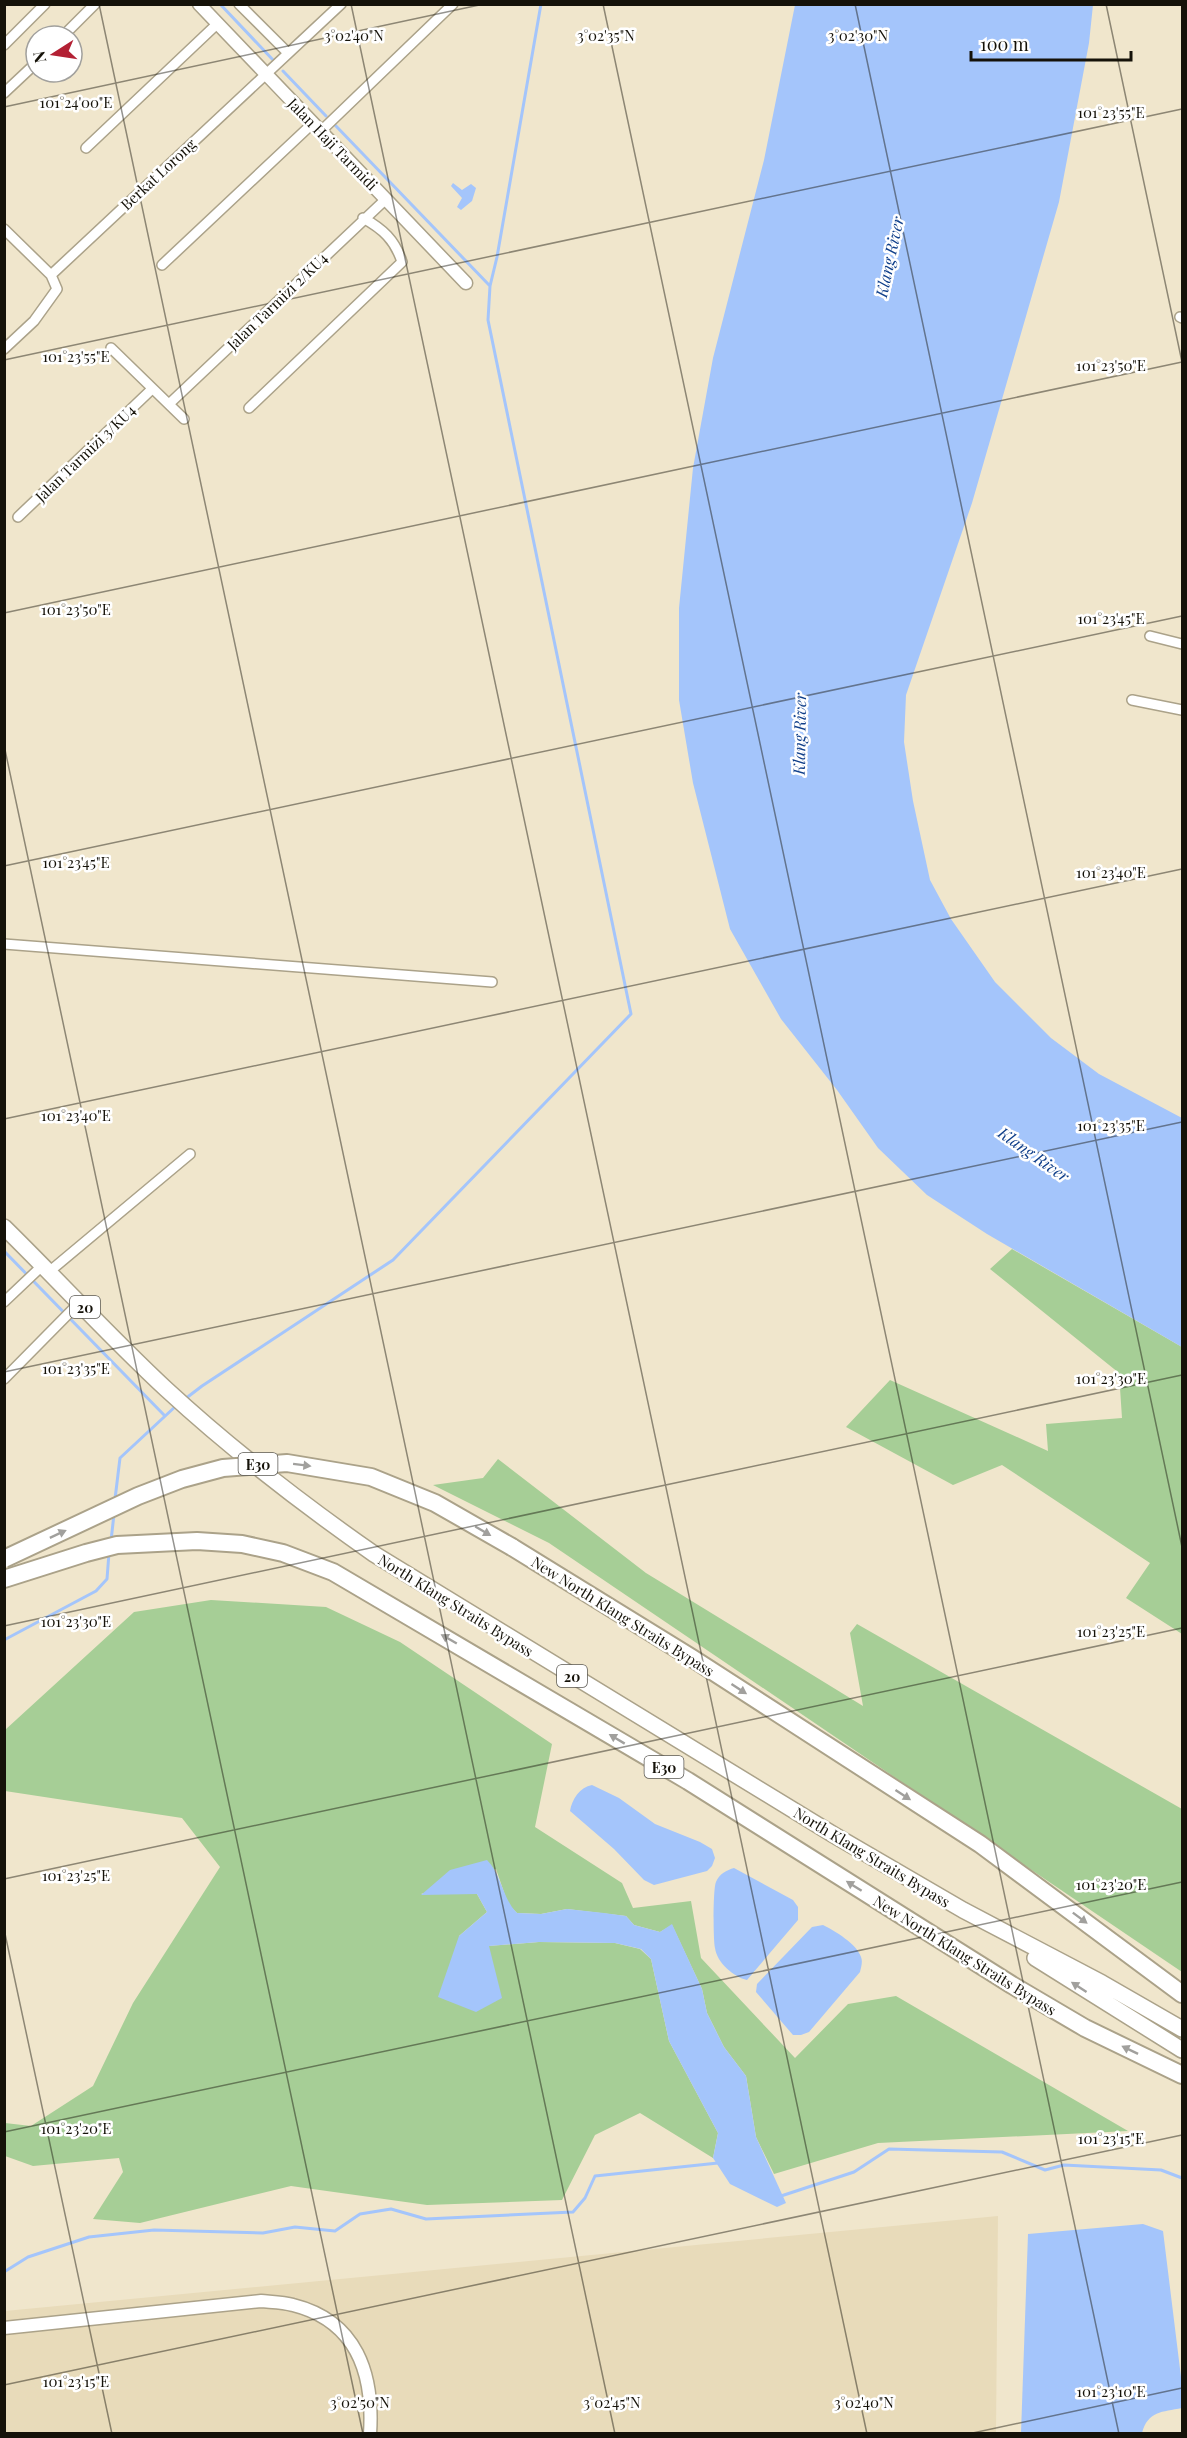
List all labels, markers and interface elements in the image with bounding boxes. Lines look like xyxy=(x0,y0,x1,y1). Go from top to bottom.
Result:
north arrow xyxy=(24,24,84,84)
scale bar xyxy=(971,24,1132,62)
text: 3°02'40"N xyxy=(324,25,384,45)
text: 3°02'35"N xyxy=(577,25,635,45)
text: 3°02'30"N xyxy=(828,25,889,45)
text: 100 m xyxy=(980,32,1029,56)
text: N xyxy=(27,49,50,65)
text: 101°24'00"E xyxy=(40,92,112,112)
street label: Jalan Haji Tarmidi xyxy=(283,93,383,195)
text: 101°23'55"E xyxy=(1077,102,1145,122)
street label: Berkat Lorong xyxy=(116,134,200,214)
water label: Klang River xyxy=(870,214,908,300)
street label: Jalan Tarmizi 2/KU4 xyxy=(222,248,332,355)
text: 101°23'55"E xyxy=(42,346,110,366)
text: 101°23'50"E xyxy=(1076,355,1146,375)
street label: Jalan Tarmizi 3/KU4 xyxy=(30,400,139,507)
text: 101°23'50"E xyxy=(41,599,111,619)
text: 101°23'45"E xyxy=(1077,608,1145,628)
water label: Klang River xyxy=(788,692,810,776)
text: 101°23'45"E xyxy=(42,852,110,872)
text: 101°23'40"E xyxy=(1076,862,1146,882)
text: 101°23'40"E xyxy=(41,1105,111,1125)
text: 101°23'35"E xyxy=(1077,1115,1145,1135)
water label: Klang River xyxy=(994,1121,1074,1187)
road number: 20 xyxy=(70,1296,100,1318)
text: 101°23'35"E xyxy=(42,1358,110,1378)
text: 101°23'30"E xyxy=(1076,1368,1146,1388)
road number: E30 xyxy=(238,1453,278,1475)
one-way arrow xyxy=(293,1460,312,1469)
one-way arrow xyxy=(475,1526,492,1536)
one-way arrow xyxy=(49,1529,67,1539)
street label: North Klang Straits Bypass xyxy=(375,1549,537,1661)
street label: New North Klang Straits Bypass xyxy=(528,1551,718,1681)
text: 101°23'30"E xyxy=(41,1611,111,1631)
text: 101°23'25"E xyxy=(1077,1621,1145,1641)
one-way arrow xyxy=(441,1634,457,1645)
road number: 20 xyxy=(557,1665,587,1687)
one-way arrow xyxy=(731,1683,747,1695)
one-way arrow xyxy=(609,1733,625,1744)
road number: E30 xyxy=(644,1756,684,1778)
one-way arrow xyxy=(895,1789,912,1800)
street label: North Klang Straits Bypass xyxy=(790,1802,954,1912)
text: 101°23'25"E xyxy=(42,1865,110,1885)
text: 101°23'20"E xyxy=(1076,1874,1146,1894)
one-way arrow xyxy=(846,1880,862,1891)
street label: New North Klang Straits Bypass xyxy=(870,1890,1060,2020)
one-way arrow xyxy=(1073,1912,1088,1924)
one-way arrow xyxy=(1071,1982,1087,1993)
one-way arrow xyxy=(1121,2045,1138,2054)
text: 101°23'20"E xyxy=(41,2118,111,2138)
text: 101°23'15"E xyxy=(1078,2128,1144,2148)
text: 101°23'15"E xyxy=(43,2371,109,2391)
text: 101°23'10"E xyxy=(1076,2381,1146,2401)
text: 3°02'50"N xyxy=(330,2392,390,2412)
text: 3°02'45"N xyxy=(583,2392,641,2412)
text: 3°02'40"N xyxy=(834,2392,894,2412)

